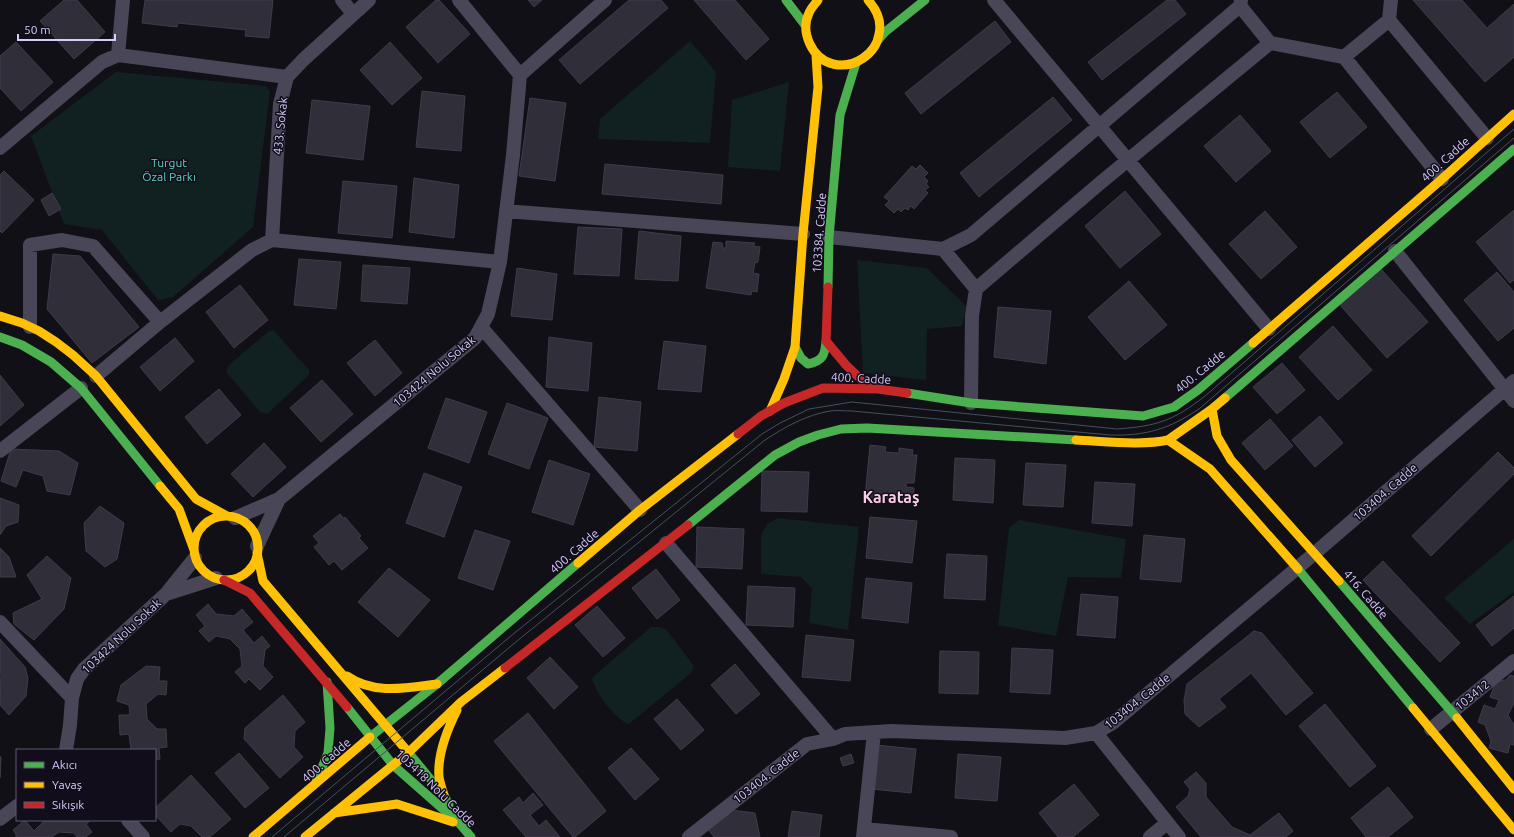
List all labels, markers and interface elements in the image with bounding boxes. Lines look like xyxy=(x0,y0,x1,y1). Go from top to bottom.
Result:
scale bar xyxy=(18,16,115,42)
text: 50 m xyxy=(24,23,51,36)
street label: 433. Sokak xyxy=(271,97,289,155)
street label: 400. Cadde xyxy=(1418,134,1472,184)
park label: Turgut Özal Parkı xyxy=(142,156,196,183)
street label: 103384. Cadde xyxy=(810,192,828,274)
street label: 103424 Nolu Sokak xyxy=(390,333,478,409)
street label: 400. Cadde xyxy=(1173,347,1227,395)
street label: 400. Cadde xyxy=(831,370,891,386)
street label: 103404. Cadde xyxy=(1350,461,1420,523)
district label: Karataş xyxy=(862,488,920,507)
street label: 400. Cadde xyxy=(547,526,601,576)
street label: 416. Cadde xyxy=(1341,567,1391,621)
street label: 103424 Nolu Sokak xyxy=(79,596,163,676)
street label: 103404. Cadde xyxy=(1102,671,1172,731)
street label: 103412 xyxy=(1452,677,1492,713)
street label: 400. Cadde xyxy=(299,735,353,785)
street label: 103404. Cadde xyxy=(730,746,802,806)
street label: 103418 Nolu Cadde xyxy=(393,747,479,829)
legend xyxy=(16,749,156,821)
text: Akıcı xyxy=(52,758,77,771)
text: Yavaş xyxy=(52,778,82,791)
text: Sıkışık xyxy=(52,798,84,811)

